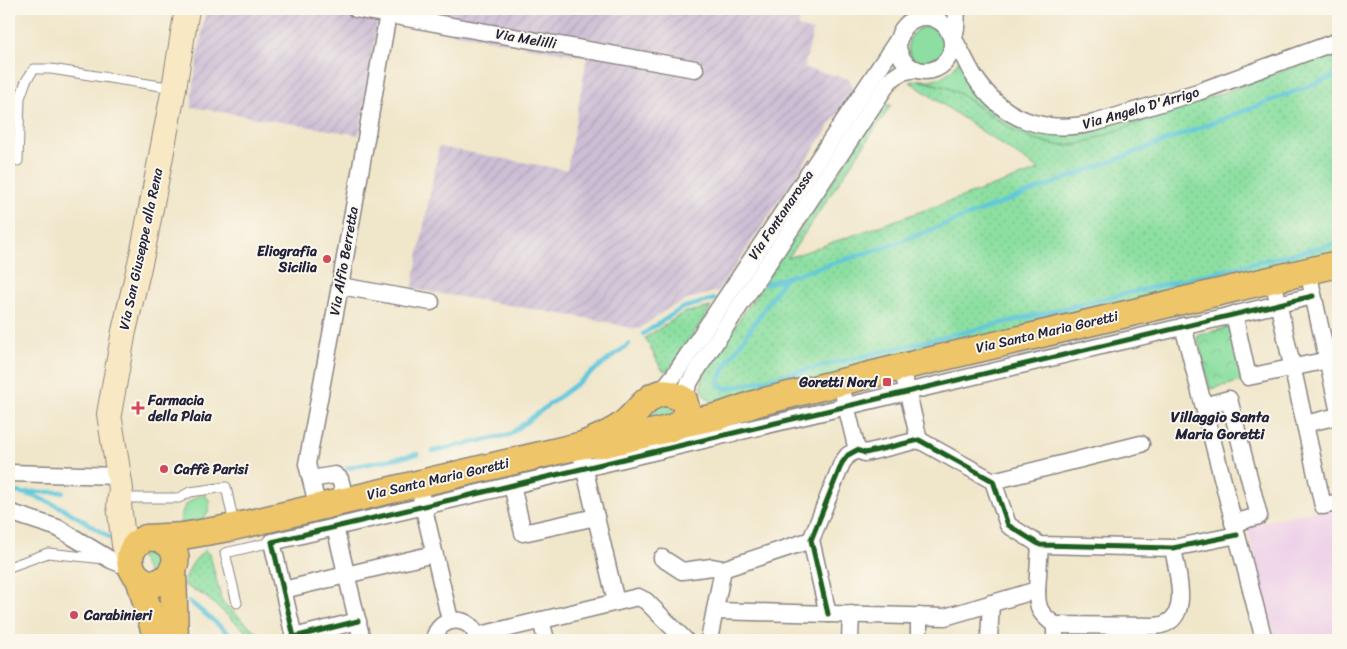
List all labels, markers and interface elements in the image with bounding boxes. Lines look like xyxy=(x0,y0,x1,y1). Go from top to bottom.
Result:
street label: Via Melilli xyxy=(494,21,559,57)
street label: Via Angelo D'Arrigo xyxy=(1080,79,1202,137)
street label: Via San Giuseppe alla Rena xyxy=(112,165,171,332)
street label: Via Fontanarossa xyxy=(741,165,821,265)
street label: Via Alfio Berretta xyxy=(322,205,366,317)
place label: Eliografia Sicilia xyxy=(257,239,317,280)
marker: Eliografia Sicilia xyxy=(321,253,333,265)
street label: Via Santa Maria Goretti xyxy=(973,303,1122,361)
place label: Goretti Nord xyxy=(798,370,879,395)
marker: Goretti Nord xyxy=(881,376,893,388)
place label: Farmacia della Plaia xyxy=(147,388,213,429)
marker: Farmacia della Plaia xyxy=(132,402,144,414)
district label: Villaggio Santa Maria Goretti xyxy=(1171,404,1270,447)
street label: Via Santa Maria Goretti xyxy=(364,450,513,508)
place label: Caffè Parisi xyxy=(173,457,249,482)
marker: Caffè Parisi xyxy=(158,463,170,475)
place label: Carabinieri xyxy=(83,603,153,628)
marker: Carabinieri xyxy=(68,609,80,621)

